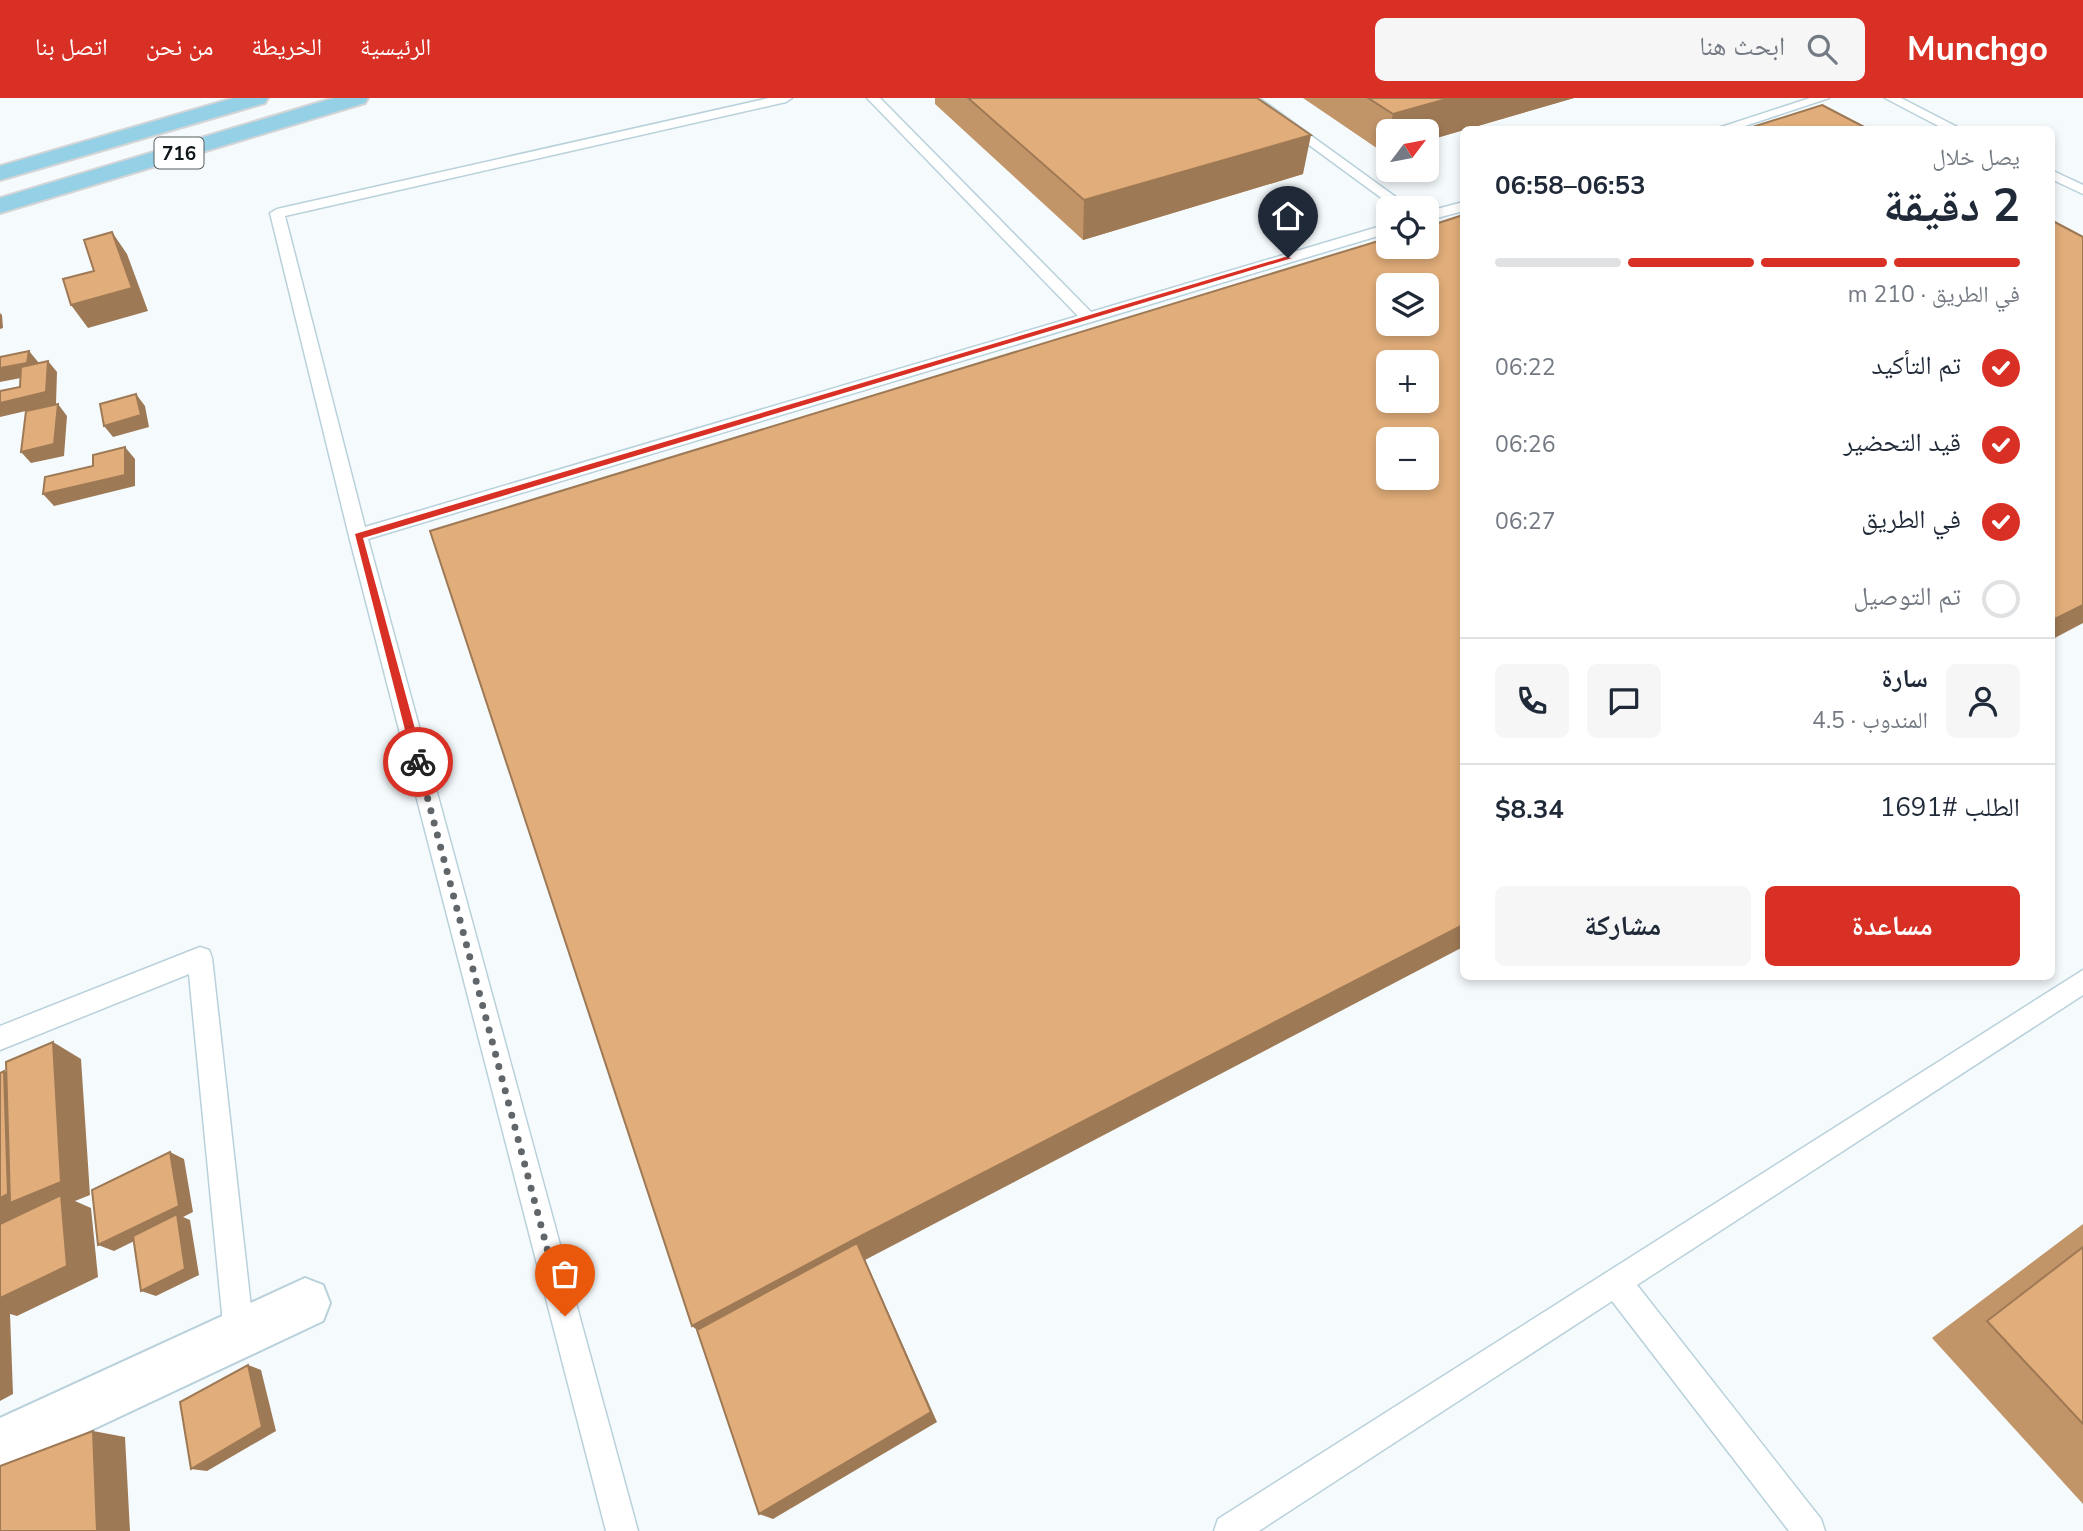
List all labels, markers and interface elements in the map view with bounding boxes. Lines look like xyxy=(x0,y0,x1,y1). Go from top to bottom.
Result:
search box xyxy=(1375,18,1865,81)
text: Munchgo xyxy=(1907,27,2048,72)
text: ابحث هنا xyxy=(1699,29,1785,64)
icon: search xyxy=(1803,30,1841,68)
text: اتصل بنا xyxy=(35,31,108,63)
text: من نحن xyxy=(146,31,213,63)
text: الخريطة xyxy=(251,31,322,63)
text: الرئيسية xyxy=(360,31,431,63)
north arrow xyxy=(1376,119,1438,182)
map controls xyxy=(1376,119,1439,490)
road number: 716 xyxy=(154,138,204,168)
text: يصل خلال xyxy=(1932,142,2020,173)
text: 06:53–06:58 xyxy=(1495,168,1646,203)
text: 2 دقيقة xyxy=(1883,174,2020,237)
pin xyxy=(1258,186,1318,258)
button: locate xyxy=(1376,196,1439,259)
icon: home xyxy=(1269,197,1307,235)
button: layers xyxy=(1376,273,1439,336)
text: في الطريق · 210 m xyxy=(1848,279,2020,310)
text: تم التأكيد xyxy=(1872,348,1961,383)
icon: check xyxy=(1982,349,2020,387)
button: + xyxy=(1376,350,1439,413)
text: 06:22 xyxy=(1495,352,1555,383)
text: قيد التحضير xyxy=(1843,425,1961,460)
icon: check xyxy=(1982,426,2020,464)
button: − xyxy=(1376,427,1439,490)
text: 06:26 xyxy=(1495,429,1555,460)
text: في الطريق xyxy=(1861,502,1961,537)
icon: check xyxy=(1982,503,2020,541)
text: 06:27 xyxy=(1495,506,1555,537)
text: تم التوصيل xyxy=(1853,579,1961,614)
text: سارة xyxy=(1881,661,1928,696)
button: phone xyxy=(1495,664,1569,738)
button: chat xyxy=(1587,664,1661,738)
button: person xyxy=(1946,664,2020,738)
text: المندوب · 4.5 xyxy=(1812,705,1928,736)
courier xyxy=(383,727,453,797)
icon: bike xyxy=(399,743,437,781)
text: الطلب #1691 xyxy=(1880,790,2020,825)
text: $8.34 xyxy=(1495,792,1564,827)
button: مشاركة xyxy=(1495,886,1751,966)
button: مساعدة xyxy=(1765,886,2020,966)
pin xyxy=(535,1244,595,1316)
icon: bag xyxy=(546,1255,584,1293)

